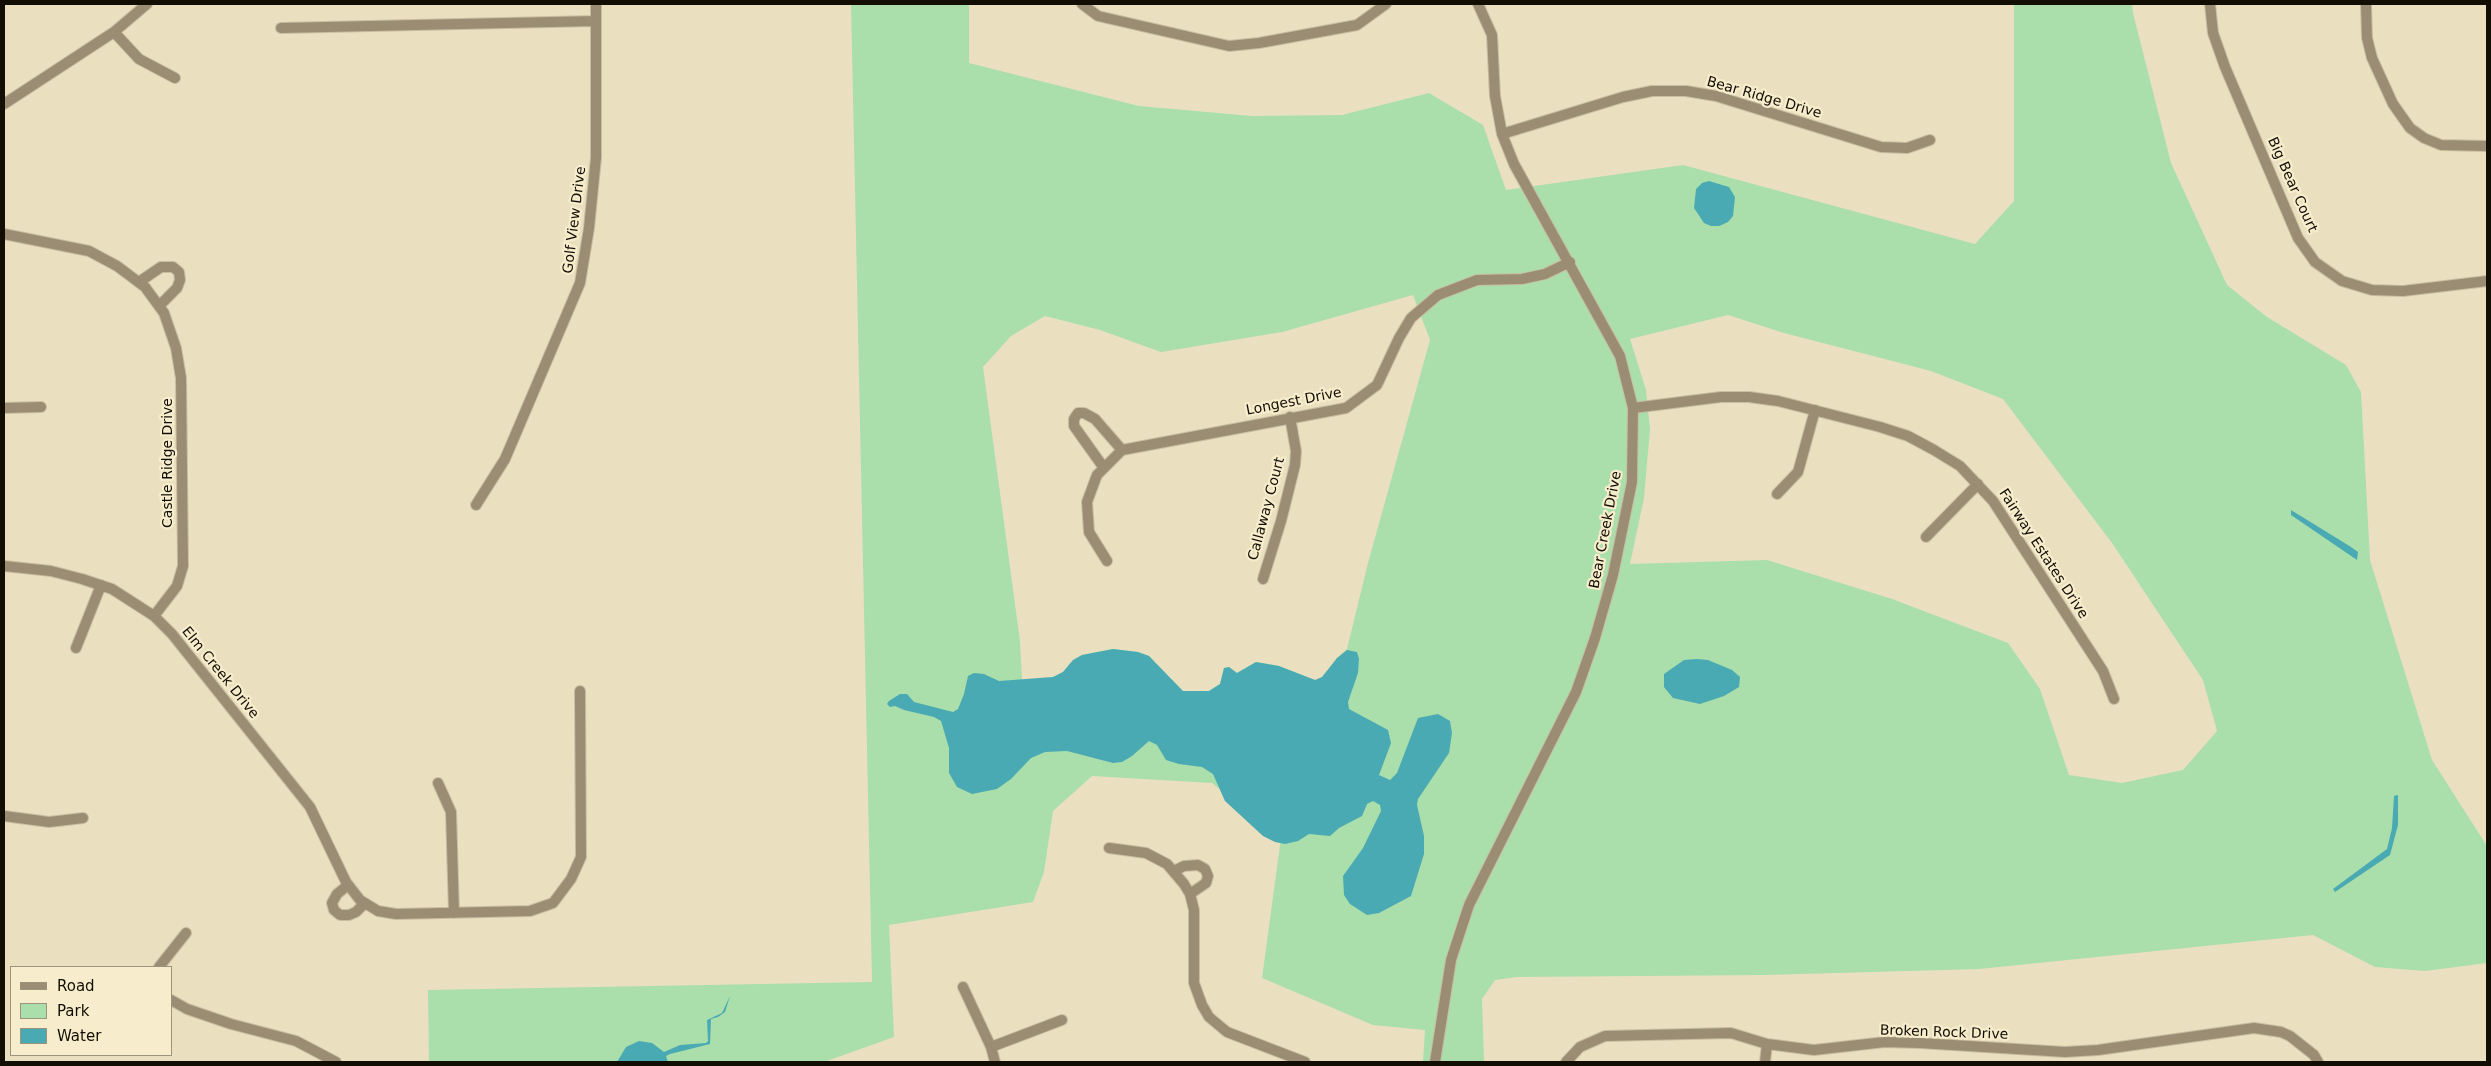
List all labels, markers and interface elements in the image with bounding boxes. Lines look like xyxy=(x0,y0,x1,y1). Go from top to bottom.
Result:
street label: Bear Ridge Drive xyxy=(1705,74,1823,122)
street label: Big Bear Court xyxy=(2264,135,2320,235)
street label: Golf View Drive xyxy=(560,166,590,274)
street label: Longest Drive xyxy=(1245,384,1343,420)
street label: Castle Ridge Drive xyxy=(160,398,176,528)
street label: Callaway Court xyxy=(1245,456,1289,562)
street label: Bear Creek Drive xyxy=(1586,470,1626,590)
street label: Fairway Estates Drive xyxy=(1995,486,2091,622)
street label: Elm Creek Drive xyxy=(178,624,262,722)
legend xyxy=(10,966,172,1056)
text: Road xyxy=(57,977,95,995)
text: Park xyxy=(57,1002,89,1020)
street label: Broken Rock Drive xyxy=(1880,1022,2008,1044)
text: Water xyxy=(57,1027,101,1045)

